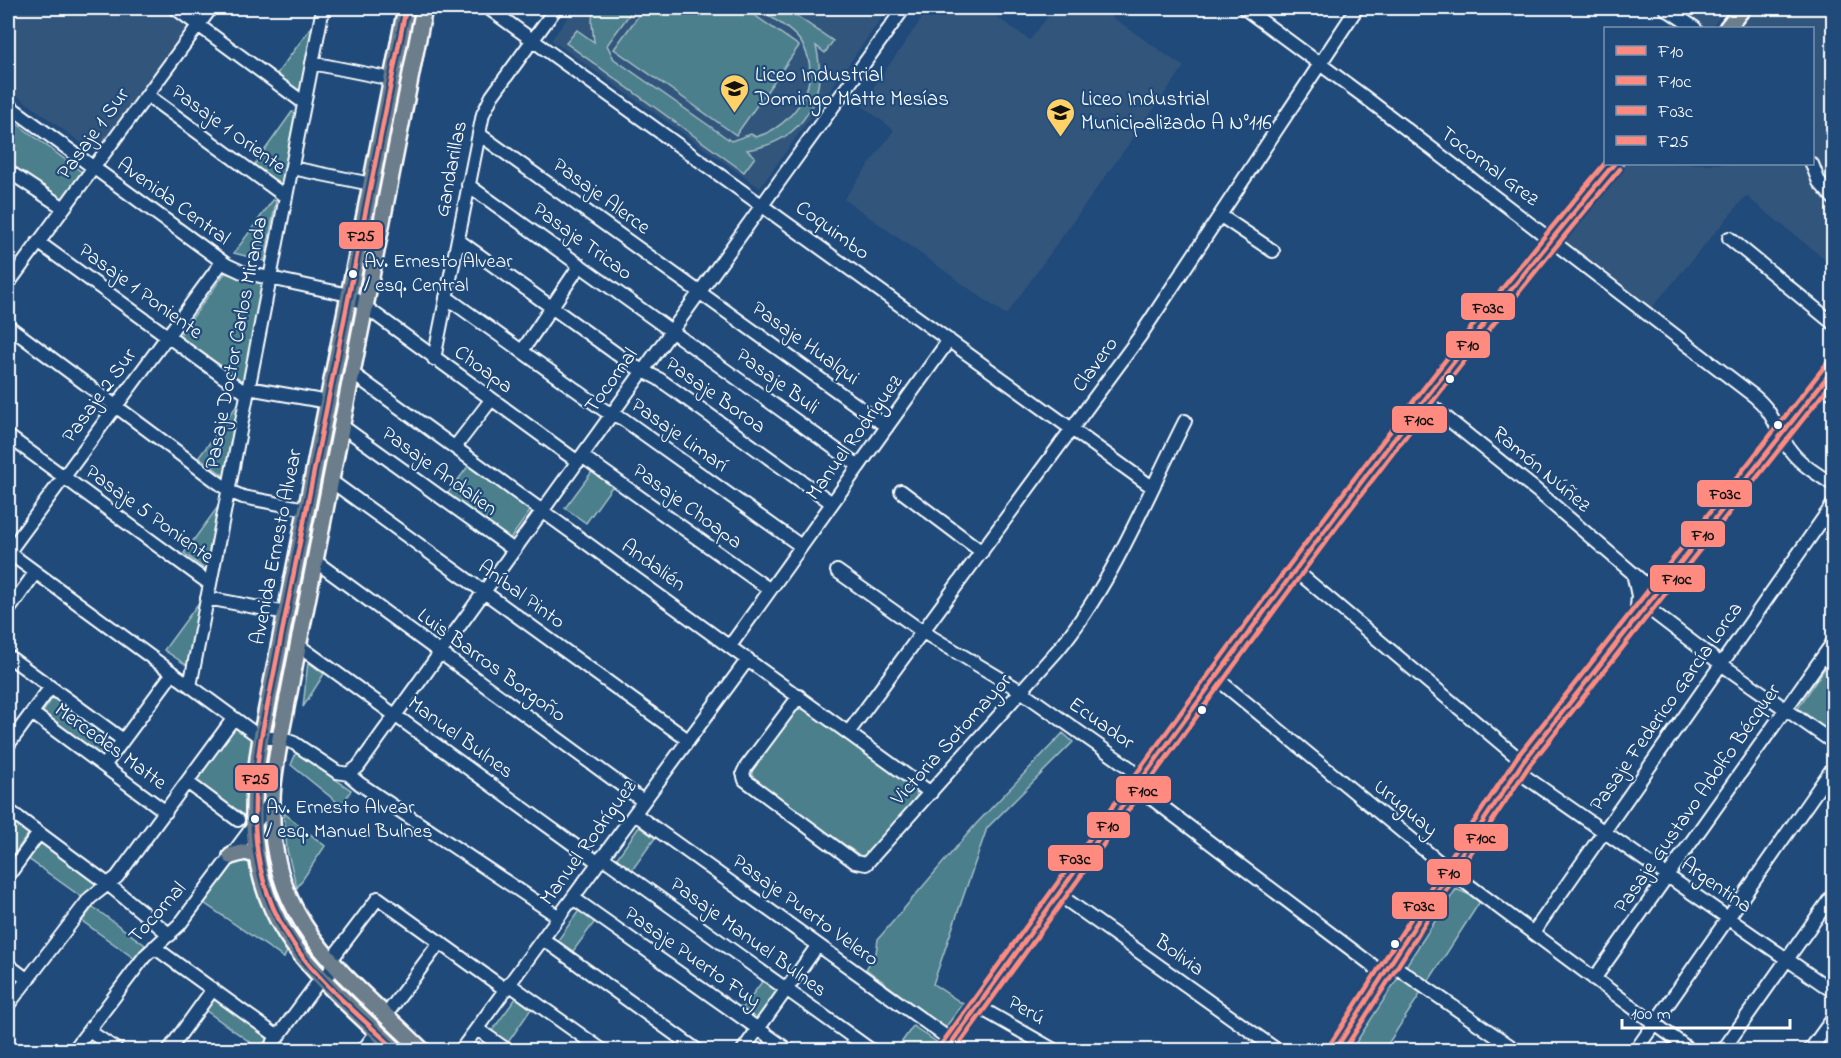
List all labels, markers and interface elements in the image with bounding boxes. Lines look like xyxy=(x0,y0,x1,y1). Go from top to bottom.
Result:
legend xyxy=(1604,27,1814,165)
text: F10 xyxy=(1657,40,1683,66)
place label: Liceo Industrial Domingo Matte Mesías xyxy=(754,61,949,117)
text: F10c xyxy=(1657,70,1691,96)
school or university icon: Liceo Industrial Domingo Matte Mesías xyxy=(718,72,750,114)
street label: Pasaje 1 Oriente xyxy=(164,78,292,182)
street label: Pasaje 1 Sur xyxy=(50,82,138,186)
place label: Liceo Industrial Municipalizado A N°116 xyxy=(1081,85,1272,139)
school or university icon: Liceo Industrial Municipalizado A N°116 xyxy=(1044,96,1076,138)
text: F03c xyxy=(1657,100,1693,126)
street label: Gandarillas xyxy=(428,118,476,220)
street label: Tocornal Grez xyxy=(1433,120,1545,214)
text: F25 xyxy=(1657,130,1689,156)
street label: Avenida Central xyxy=(110,151,236,253)
street label: Pasaje Alerce xyxy=(546,151,657,243)
street label: Coquimbo xyxy=(789,194,875,268)
street label: Pasaje Tricao xyxy=(526,195,638,289)
street label: Pasaje Doctor Carlos Miranda xyxy=(198,214,276,472)
line badge: F25 xyxy=(338,221,384,250)
text: F25 xyxy=(346,225,376,249)
street label: Pasaje 1 Poniente xyxy=(72,237,209,348)
place label: Av. Ernesto Alvear / esq. Central xyxy=(364,248,513,301)
marker: Av. Ernesto Alvear / esq. Central xyxy=(347,268,359,280)
line badge: F03c xyxy=(1460,292,1516,321)
street label: Pasaje Hualqui xyxy=(745,295,865,393)
text: F03c xyxy=(1472,297,1504,321)
line badge: F10 xyxy=(1445,330,1491,359)
street label: Clavero xyxy=(1066,331,1126,399)
text: F10 xyxy=(1456,334,1479,358)
street label: Choapa xyxy=(447,338,519,402)
street label: Pasaje Buli xyxy=(729,341,825,423)
street label: Pasaje 2 Sur xyxy=(55,342,145,450)
street label: Tocornal xyxy=(578,342,646,420)
street label: Pasaje Boroa xyxy=(658,350,772,442)
street label: Manuel Rodríguez xyxy=(799,369,913,508)
unlabelled marker xyxy=(1444,373,1456,385)
street label: Pasaje Limarí xyxy=(624,391,734,481)
line badge: F10c xyxy=(1391,405,1448,434)
text: F10c xyxy=(1403,409,1435,433)
unlabelled marker xyxy=(1772,419,1784,431)
street label: Pasaje Andalien xyxy=(375,420,503,524)
street label: Ramón Núñez xyxy=(1485,420,1597,520)
street label: Avenida Ernesto Alvear xyxy=(243,446,311,648)
street label: Pasaje Choapa xyxy=(626,457,748,557)
street label: Pasaje 5 Poniente xyxy=(78,458,220,572)
line badge: F03c xyxy=(1696,479,1753,508)
text: F03c xyxy=(1709,483,1741,507)
line badge: F10 xyxy=(1680,520,1726,548)
text: F10 xyxy=(1691,524,1714,548)
street label: Andalién xyxy=(614,532,692,600)
street label: Aníbal Pinto xyxy=(471,553,571,637)
line badge: F10c xyxy=(1649,564,1706,593)
text: F10c xyxy=(1661,568,1693,592)
street label: Pasaje Federico García Lorca xyxy=(1583,596,1751,818)
street label: Luis Barros Borgoño xyxy=(409,602,572,732)
street label: Victoria Sotomayor xyxy=(884,667,1021,815)
street label: Pasaje Gustavo Adolfo Bécquer xyxy=(1607,678,1789,920)
street label: Manuel Bulnes xyxy=(401,689,519,787)
street label: Ecuador xyxy=(1062,690,1141,758)
street label: Mercedes Matte xyxy=(48,696,173,798)
unlabelled marker xyxy=(1196,704,1208,716)
line badge: F25 xyxy=(234,764,279,792)
text: F25 xyxy=(241,768,271,792)
street label: Uruguay xyxy=(1365,773,1444,846)
street label: Manuel Rodríguez xyxy=(533,774,647,913)
line badge: F10c xyxy=(1115,775,1172,804)
text: F10c xyxy=(1127,780,1159,804)
place label: Av. Ernesto Alvear / esq. Manuel Bulnes xyxy=(266,794,432,847)
line badge: F10 xyxy=(1086,811,1131,839)
marker: Av. Ernesto Alvear / esq. Manuel Bulnes xyxy=(249,813,261,825)
text: F10 xyxy=(1096,815,1119,839)
line badge: F10c xyxy=(1453,823,1509,852)
text: F10c xyxy=(1465,827,1497,851)
line badge: F03c xyxy=(1047,844,1104,872)
street label: Pasaje Puerto Velero xyxy=(725,848,885,975)
text: F03c xyxy=(1059,848,1091,872)
street label: Argentina xyxy=(1673,850,1758,923)
line badge: F10 xyxy=(1426,858,1472,886)
text: F10 xyxy=(1437,862,1460,886)
street label: Pasaje Manuel Bulnes xyxy=(663,871,833,1005)
street label: Tocornal xyxy=(122,875,194,951)
line badge: F03c xyxy=(1391,891,1448,920)
text: F03c xyxy=(1403,895,1435,919)
street label: Pasaje Puerto Fuy xyxy=(616,900,767,1018)
street label: Bolivia xyxy=(1147,927,1210,984)
unlabelled marker xyxy=(1389,938,1401,950)
street label: Perú xyxy=(1002,988,1050,1034)
scale bar xyxy=(1622,992,1790,1030)
text: 100 m xyxy=(1631,1002,1671,1028)

